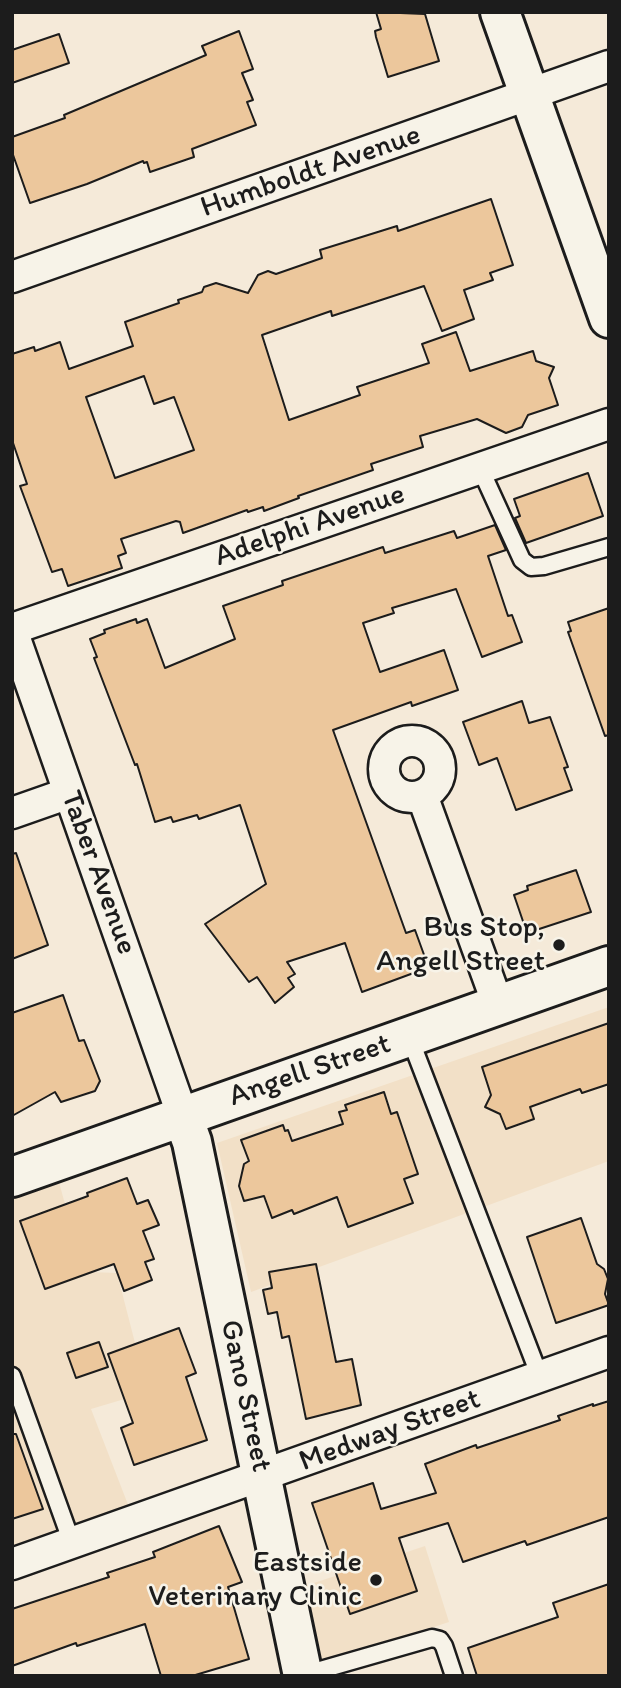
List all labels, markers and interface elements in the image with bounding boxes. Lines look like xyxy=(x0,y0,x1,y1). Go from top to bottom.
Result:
street label: Humboldt Avenue xyxy=(196,117,426,227)
street label: Adelphi Avenue xyxy=(210,477,410,575)
street label: Taber Avenue xyxy=(52,786,144,960)
place label: Bus Stop, Angell Street xyxy=(376,910,545,981)
marker: Bus Stop, Angell Street xyxy=(551,937,567,953)
street label: Angell Street xyxy=(224,1027,396,1115)
street label: Gano Street xyxy=(211,1317,279,1475)
street label: Medway Street xyxy=(295,1382,485,1480)
place label: Eastside Veterinary Clinic xyxy=(148,1545,362,1616)
marker: Eastside Veterinary Clinic xyxy=(368,1572,384,1588)

